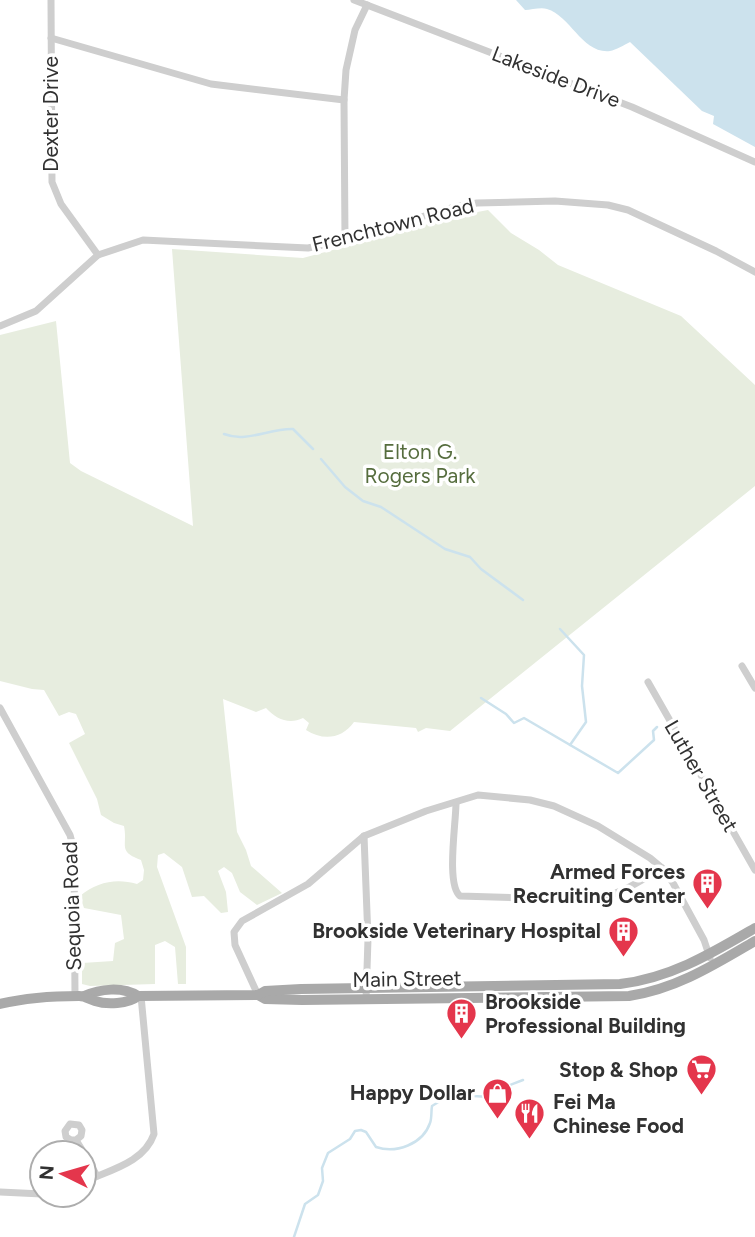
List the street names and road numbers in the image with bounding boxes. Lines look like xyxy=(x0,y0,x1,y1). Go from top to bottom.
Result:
street label: Lakeside Drive xyxy=(489,41,624,112)
street label: Dexter Drive xyxy=(38,56,63,172)
street label: Frenchtown Road xyxy=(309,192,476,257)
street label: Luther Street xyxy=(659,715,743,836)
street label: Sequoia Road xyxy=(57,841,86,971)
street label: Main Street xyxy=(352,965,462,992)

